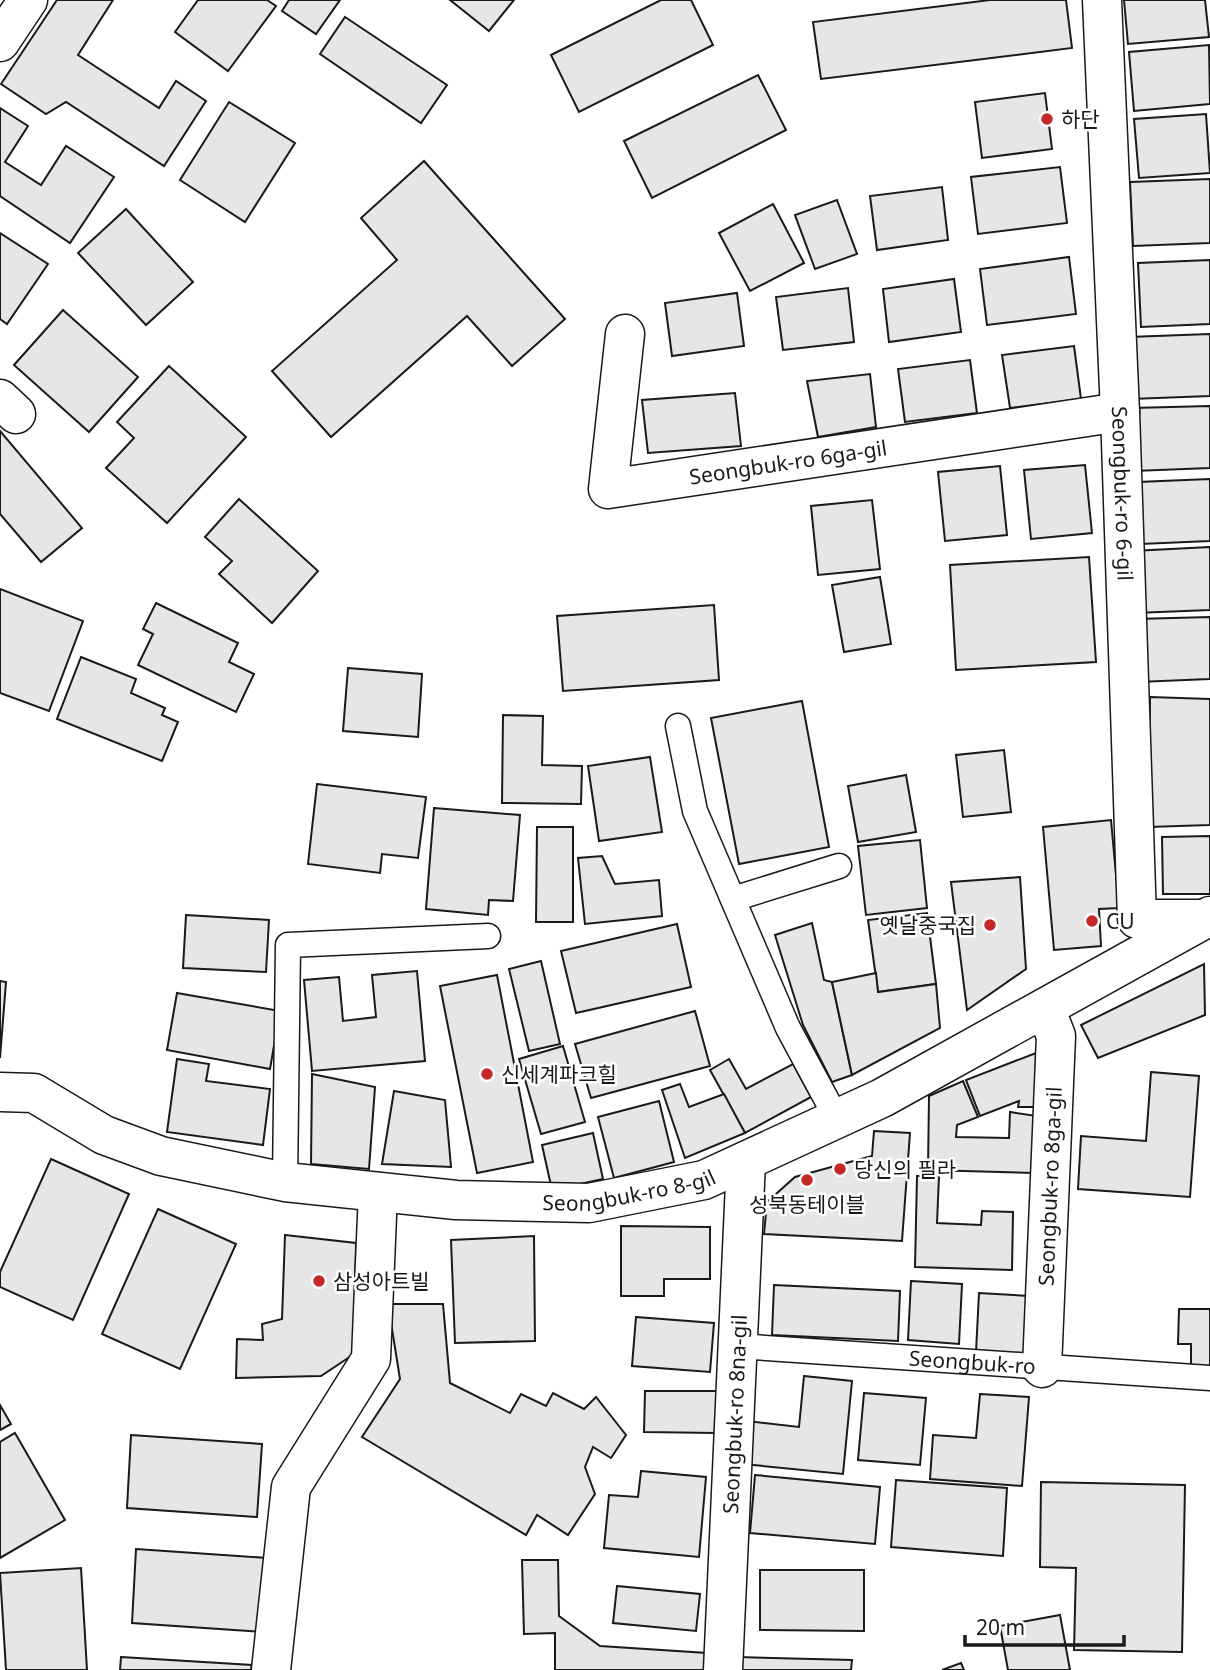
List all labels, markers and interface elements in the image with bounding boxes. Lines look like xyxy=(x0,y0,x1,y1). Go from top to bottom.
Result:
place label: 하단 xyxy=(1061,105,1100,133)
marker: 하단 xyxy=(1039,111,1055,127)
street label: Seongbuk-ro 6-gil xyxy=(1106,406,1140,581)
street label: Seongbuk-ro 6ga-gil xyxy=(687,433,889,491)
place label: CU xyxy=(1106,907,1135,935)
place label: 옛날중국집 xyxy=(879,911,976,939)
marker: CU xyxy=(1084,913,1100,929)
marker: 옛날중국집 xyxy=(982,917,998,933)
place label: 신세계파크힐 xyxy=(501,1060,617,1088)
marker: 신세계파크힐 xyxy=(479,1066,495,1082)
street label: Seongbuk-ro 8ga-gil xyxy=(1031,1086,1068,1286)
place label: 당신의 필라 xyxy=(854,1155,956,1183)
marker: 당신의 필라 xyxy=(832,1161,848,1177)
street label: Seongbuk-ro 8-gil xyxy=(542,1163,720,1217)
marker: 성북동테이블 xyxy=(799,1172,815,1188)
place label: 성북동테이블 xyxy=(749,1190,865,1218)
place label: 삼성아트빌 xyxy=(333,1267,430,1295)
marker: 삼성아트빌 xyxy=(311,1273,327,1289)
street label: Seongbuk-ro 8na-gil xyxy=(716,1314,753,1515)
street label: Seongbuk-ro xyxy=(908,1344,1037,1380)
scale bar xyxy=(965,1604,1124,1648)
text: 20 m xyxy=(976,1613,1025,1641)

